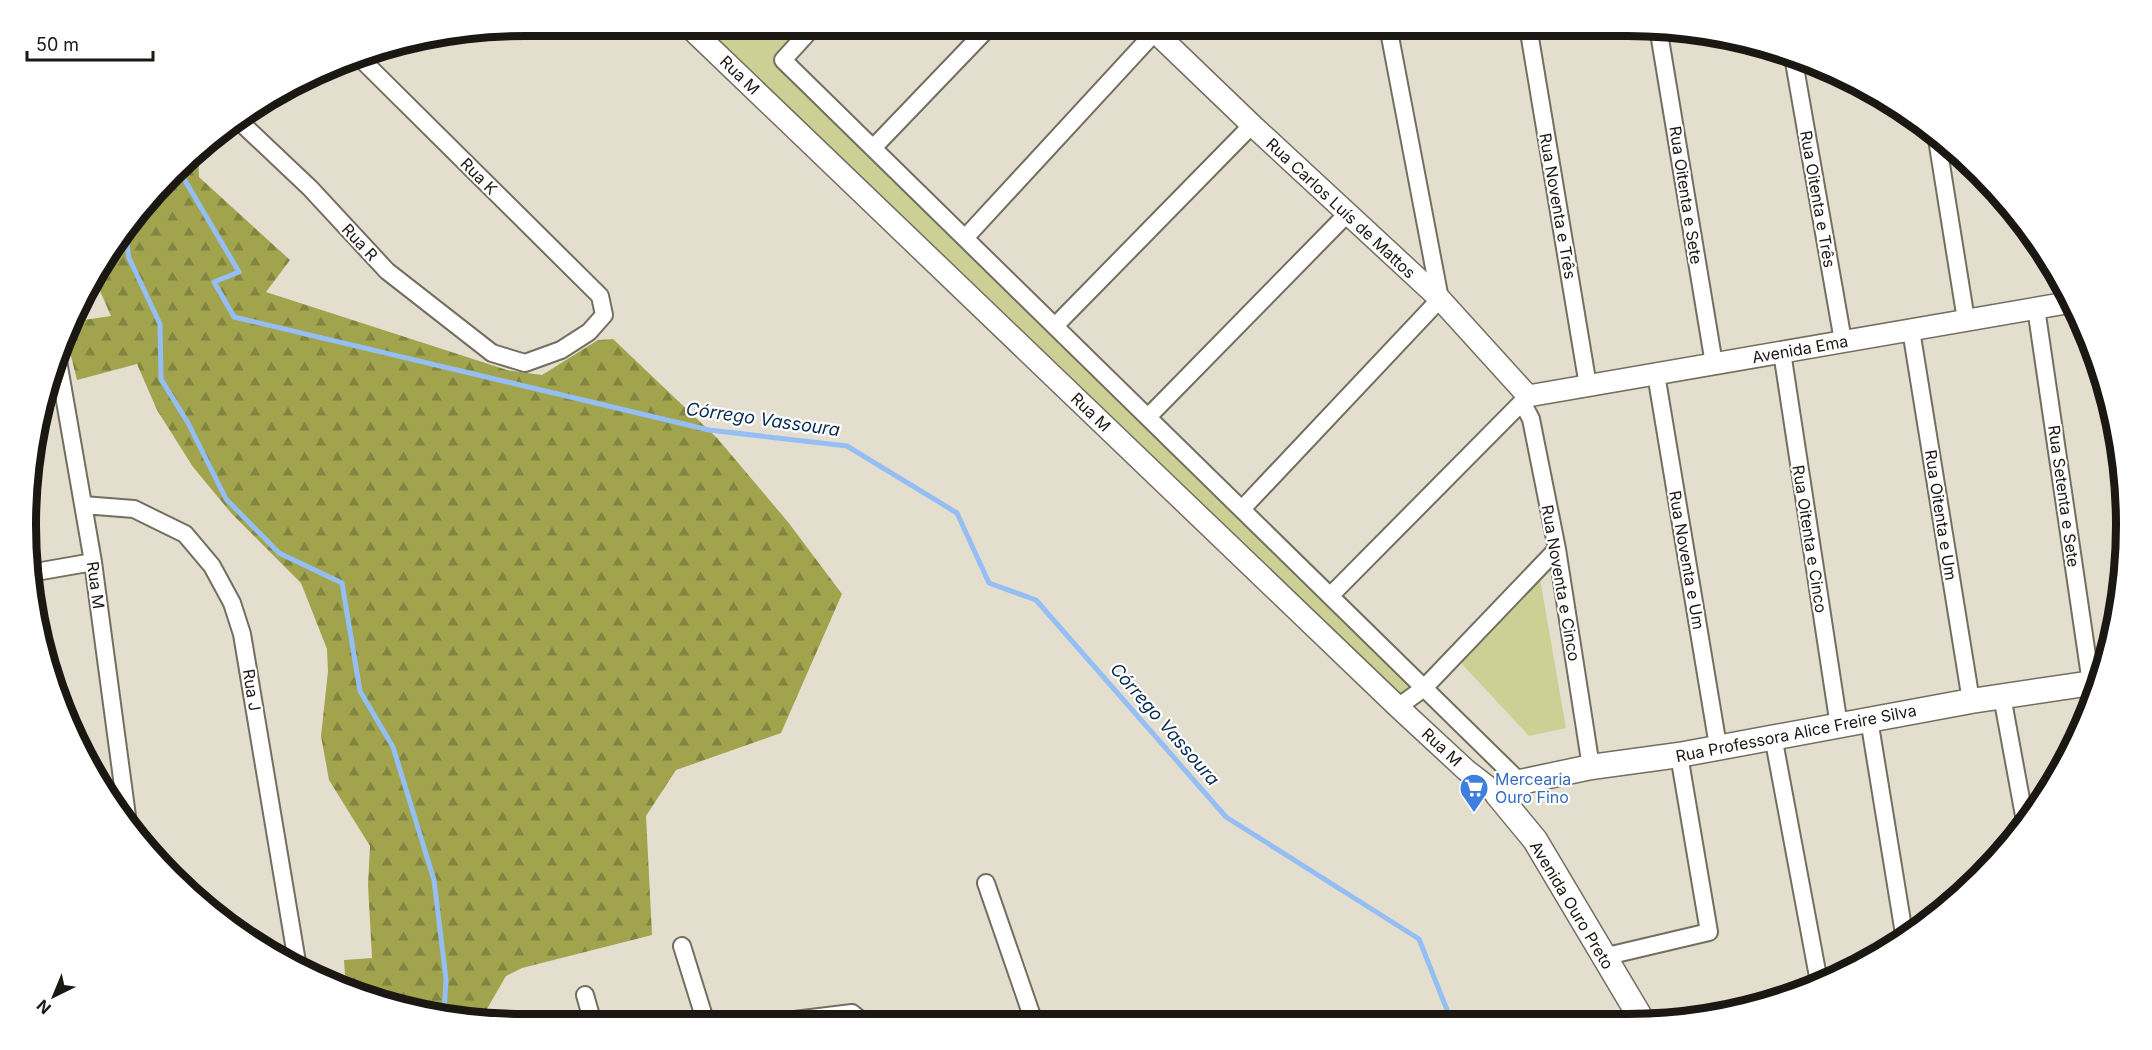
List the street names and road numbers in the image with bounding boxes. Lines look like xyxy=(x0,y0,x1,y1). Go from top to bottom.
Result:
street label: Rua M xyxy=(716,51,764,99)
street label: Rua Oitenta e Sete xyxy=(1665,124,1707,266)
street label: Rua Oitenta e Três xyxy=(1796,129,1840,269)
street label: Rua Noventa e Três xyxy=(1535,132,1581,280)
street label: Rua Carlos Luís de Mattos xyxy=(1262,134,1420,282)
street label: Rua K xyxy=(456,153,502,199)
street label: Rua R xyxy=(338,219,382,265)
street label: Avenida Ema xyxy=(1750,331,1850,367)
street label: Rua M xyxy=(1067,388,1115,436)
street label: Rua Setenta e Sete xyxy=(2044,424,2084,568)
street label: Rua Oitenta e Um xyxy=(1921,448,1961,582)
street label: Rua Oitenta e Cinco xyxy=(1788,464,1832,614)
street label: Rua Noventa e Um xyxy=(1665,489,1709,631)
street label: Rua Noventa e Cinco xyxy=(1537,503,1585,663)
street label: Rua M xyxy=(83,560,109,610)
street label: Rua J xyxy=(239,668,265,712)
street label: Rua Professora Alice Freire Silva xyxy=(1674,700,1918,766)
street label: Rua M xyxy=(1418,723,1466,771)
street label: Avenida Ouro Preto xyxy=(1526,837,1618,973)

